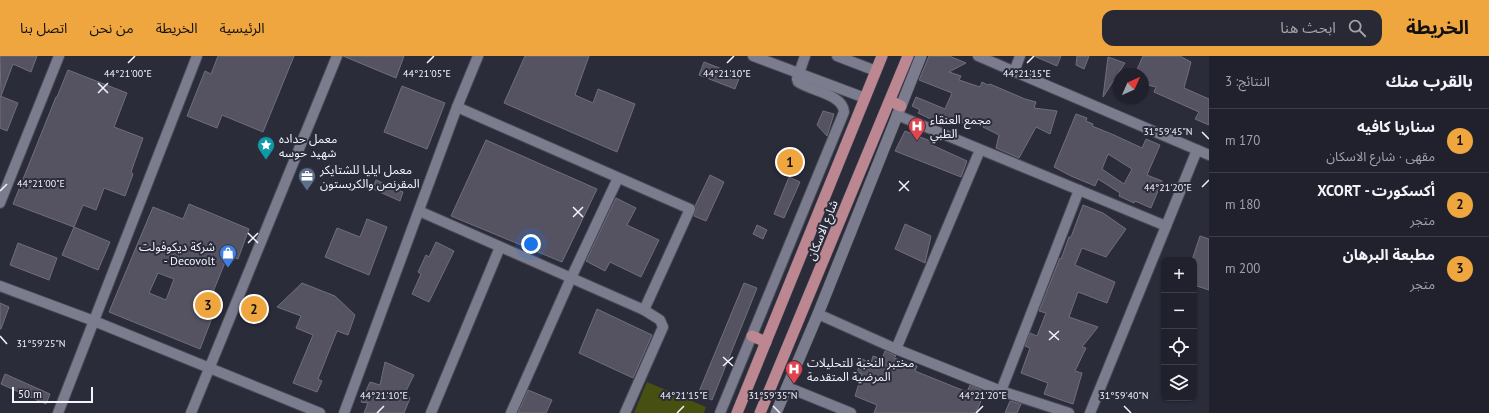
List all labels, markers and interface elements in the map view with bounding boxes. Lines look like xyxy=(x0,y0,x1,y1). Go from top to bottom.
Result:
search box xyxy=(1102,10,1382,46)
text: الخريطة xyxy=(1406,15,1469,39)
icon: search xyxy=(1346,17,1368,39)
text: ابحث هنا xyxy=(1280,18,1336,37)
text: اتصل بنا xyxy=(20,19,67,37)
text: من نحن xyxy=(89,19,134,37)
text: الخريطة xyxy=(156,19,198,37)
text: الرئيسية xyxy=(220,19,265,37)
text: 44°21'00"E xyxy=(104,67,152,80)
text: 44°21'05"E xyxy=(403,67,451,80)
text: 44°21'10"E xyxy=(703,67,751,80)
text: 44°21'15"E xyxy=(1003,67,1051,80)
north arrow xyxy=(1113,68,1149,104)
text: بالقرب منك xyxy=(1386,70,1473,92)
text: النتائج: 3 xyxy=(1225,73,1270,90)
place label: مجمع العنقاء الطبي xyxy=(930,112,991,143)
hospital icon: مجمع العنقاء الطبي xyxy=(907,116,927,141)
text: سناريا كافيه xyxy=(1357,117,1435,136)
text: 31°59'45"N xyxy=(1143,125,1193,138)
place label: معمل حداده شهيد حوسه xyxy=(279,131,337,160)
text: 170 m xyxy=(1225,132,1260,149)
text: 1 xyxy=(1456,132,1464,149)
place icon: معمل حداده شهيد حوسه xyxy=(256,135,276,160)
pin: 1 xyxy=(777,147,803,177)
text: مقهى · شارع الاسكان xyxy=(1326,148,1435,165)
place label: معمل ايليا للشتايكر المقرنص والكربستون xyxy=(319,162,420,191)
office icon: معمل ايليا للشتايكر المقرنص والكربستون xyxy=(297,166,317,191)
text: 44°21'00"E xyxy=(17,177,65,190)
text: 44°21'20"E xyxy=(1144,181,1192,194)
text: أكسكورت - XCORT xyxy=(1317,181,1435,200)
text: 180 m xyxy=(1225,196,1260,213)
text: 2 xyxy=(1456,196,1464,213)
street label: شارع الاسكان xyxy=(803,198,843,263)
text: متجر xyxy=(1410,212,1435,229)
your location xyxy=(521,234,541,254)
place label: شركة ديكوفولت - Decovolt xyxy=(139,239,215,268)
shop icon: شركة ديكوفولت - Decovolt xyxy=(218,243,238,268)
text: مطبعة البرهان xyxy=(1343,245,1435,264)
map controls xyxy=(1161,257,1197,401)
button: + xyxy=(1161,257,1197,293)
text: 200 m xyxy=(1225,260,1260,277)
text: 3 xyxy=(1456,260,1464,277)
text: متجر xyxy=(1410,276,1435,293)
pin: 3 xyxy=(195,290,221,320)
button: − xyxy=(1161,293,1197,329)
pin: 2 xyxy=(241,294,267,324)
button: locate xyxy=(1161,329,1197,365)
text: 31°59'25"N xyxy=(16,337,66,350)
place label: مختبر النخبة للتحليلات المرضية المتقدمة xyxy=(807,355,914,384)
hospital icon: مختبر النخبة للتحليلات المرضية المتقدمة xyxy=(784,359,804,384)
button: layers xyxy=(1161,365,1197,401)
scale bar xyxy=(12,385,93,404)
text: 50 m xyxy=(18,387,42,401)
text: 44°21'10"E xyxy=(360,389,408,402)
text: 44°21'15"E xyxy=(660,389,708,402)
text: 31°59'35"N xyxy=(748,389,798,402)
text: 44°21'20"E xyxy=(959,389,1007,402)
text: 31°59'40"N xyxy=(1099,389,1149,402)

